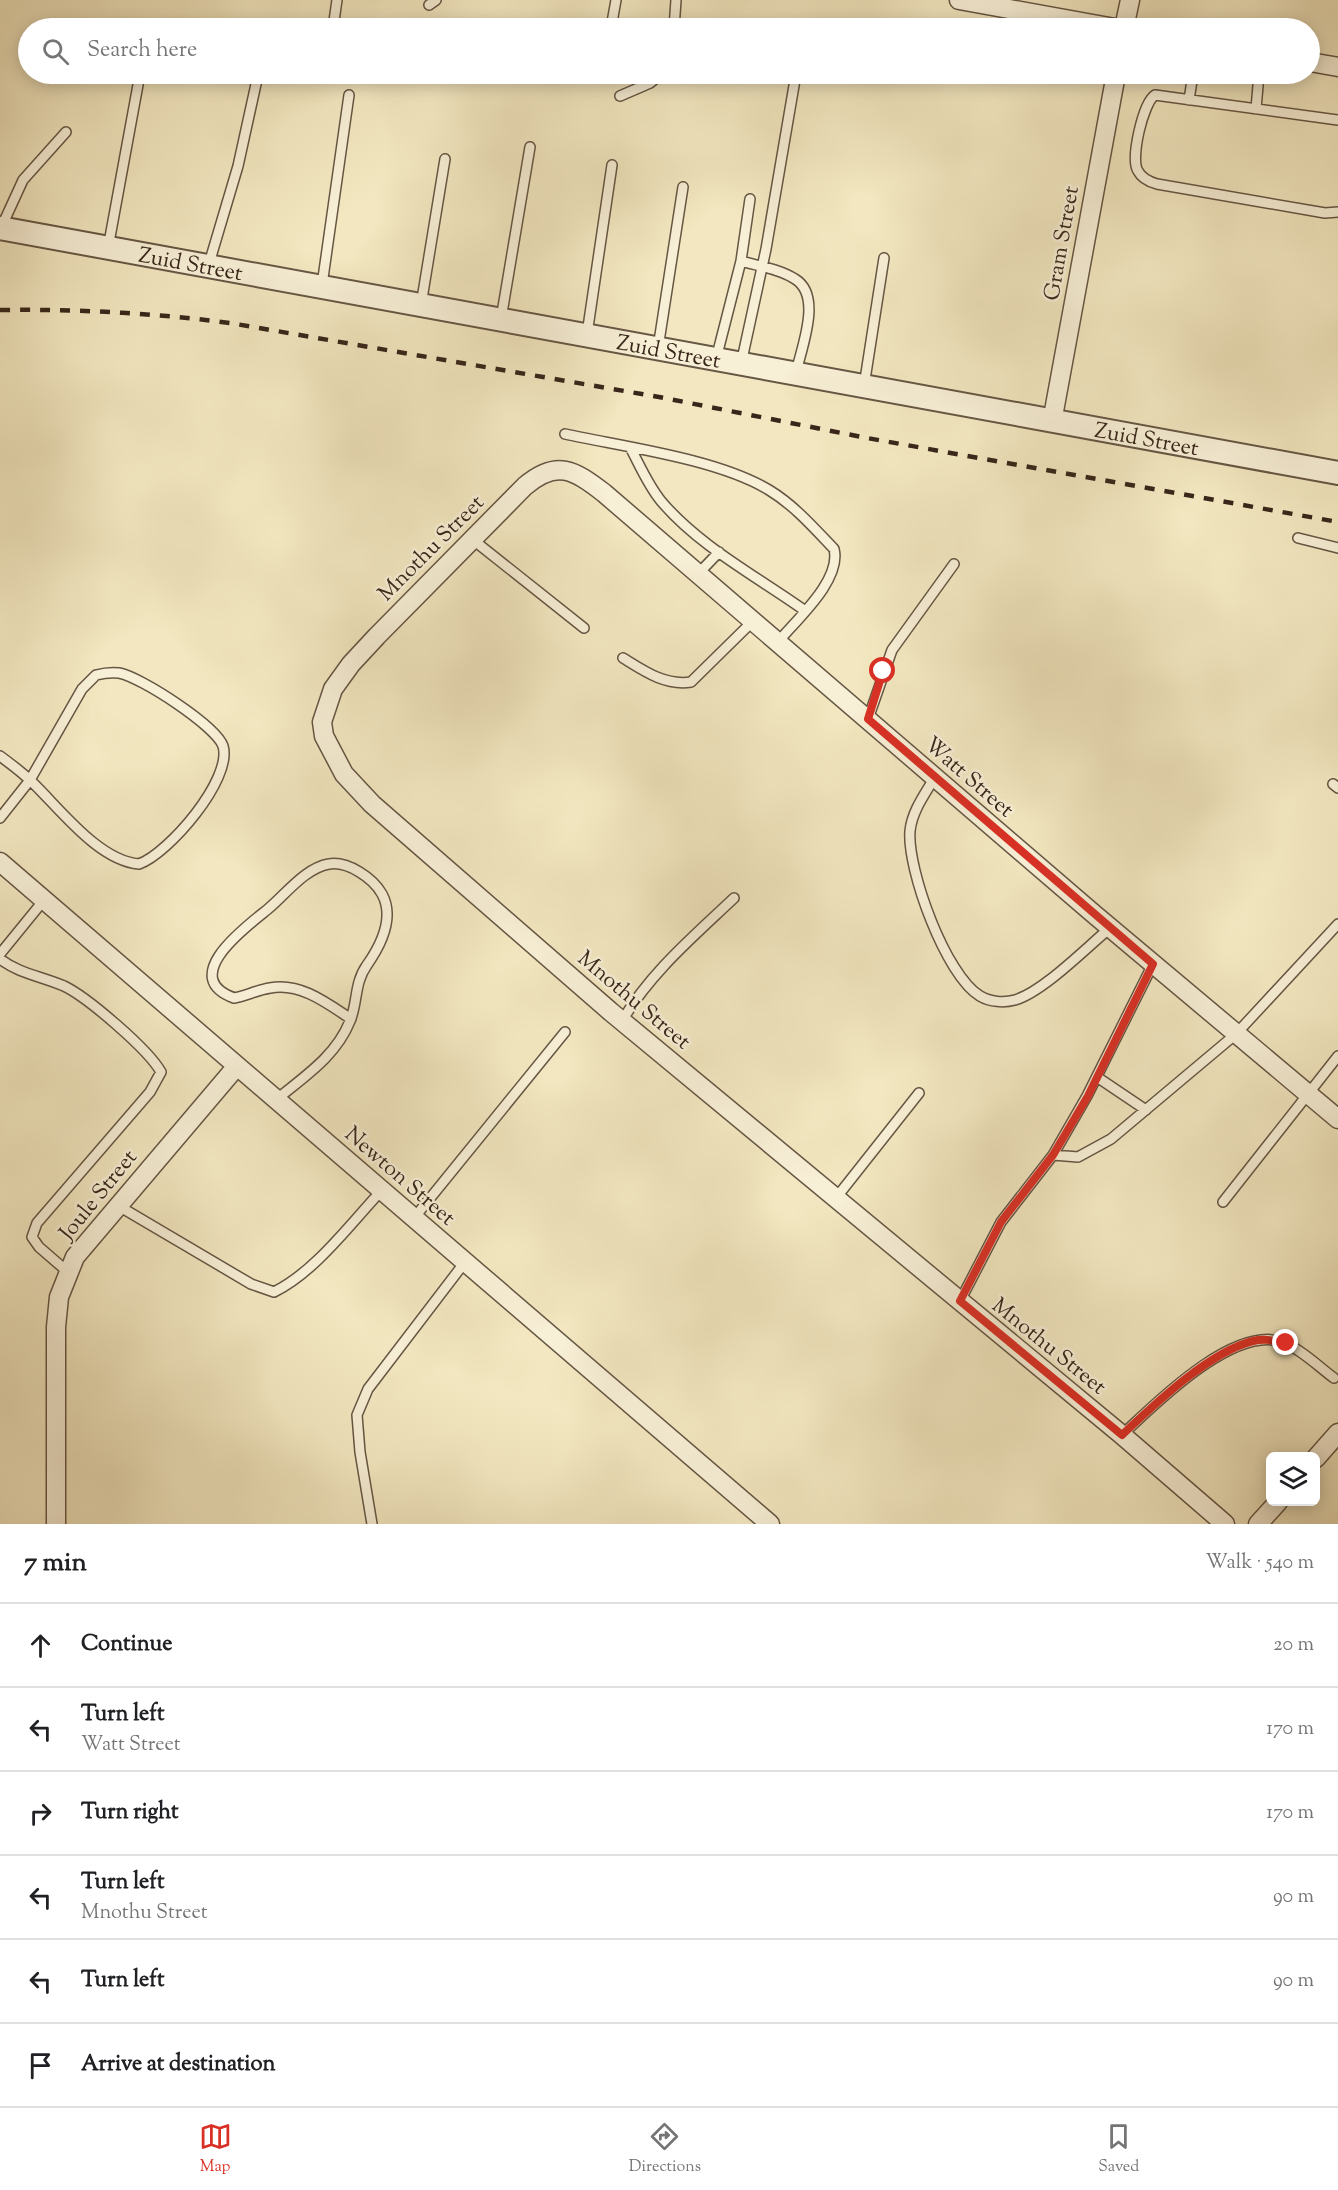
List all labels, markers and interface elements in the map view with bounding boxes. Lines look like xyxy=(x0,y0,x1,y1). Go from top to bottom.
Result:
search box xyxy=(18,18,1320,84)
icon: search xyxy=(39,35,72,68)
text: Search here xyxy=(87,35,197,67)
street label: Gram Street xyxy=(1037,183,1089,303)
street label: Zuid Street xyxy=(136,241,245,291)
street label: Zuid Street xyxy=(614,328,723,379)
street label: Zuid Street xyxy=(1092,416,1201,466)
street label: Mnothu Street xyxy=(372,488,493,610)
route start xyxy=(869,657,895,683)
street label: Watt Street xyxy=(916,730,1020,827)
street label: Mnothu Street xyxy=(569,944,697,1059)
street label: Newton Street xyxy=(337,1120,462,1235)
street label: Joule Street xyxy=(52,1143,146,1249)
street label: Mnothu Street xyxy=(984,1291,1113,1404)
route end xyxy=(1272,1329,1298,1355)
map controls xyxy=(1266,1452,1320,1506)
button: layers xyxy=(1266,1452,1320,1506)
text: 7 min xyxy=(24,1545,87,1582)
text: Walk · 540 m xyxy=(1205,1549,1314,1578)
icon: ahead xyxy=(24,1629,57,1662)
text: Continue xyxy=(81,1629,172,1661)
text: 20 m xyxy=(1273,1631,1314,1660)
text: Turn left xyxy=(81,1699,164,1731)
icon: left xyxy=(24,1713,57,1746)
text: 170 m xyxy=(1266,1715,1314,1744)
text: Watt Street xyxy=(81,1731,181,1760)
icon: right xyxy=(24,1797,57,1830)
text: Turn right xyxy=(81,1797,178,1829)
text: 170 m xyxy=(1266,1799,1314,1828)
text: Turn left xyxy=(81,1867,164,1899)
icon: left xyxy=(24,1881,57,1914)
text: 90 m xyxy=(1273,1883,1314,1912)
text: Mnothu Street xyxy=(81,1899,208,1928)
icon: left xyxy=(24,1965,57,1998)
text: Turn left xyxy=(81,1965,164,1997)
text: 90 m xyxy=(1273,1967,1314,1996)
icon: arrive xyxy=(24,2049,57,2082)
text: Arrive at destination xyxy=(81,2049,276,2081)
tab: Map xyxy=(199,2120,232,2179)
tab: Directions xyxy=(629,2120,701,2179)
tab: Saved xyxy=(1098,2120,1139,2179)

